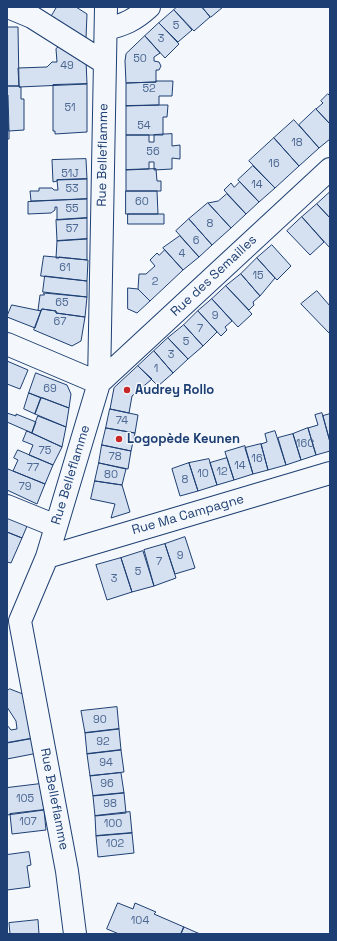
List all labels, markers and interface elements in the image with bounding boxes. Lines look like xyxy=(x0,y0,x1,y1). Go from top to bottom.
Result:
house number: 5 xyxy=(173,19,179,33)
house number: 3 xyxy=(158,32,164,46)
house number: 50 xyxy=(133,52,147,66)
house number: 49 xyxy=(60,59,74,73)
house number: 52 xyxy=(142,82,156,96)
house number: 51 xyxy=(64,101,76,115)
street label: Rue Belleflamme xyxy=(94,103,112,207)
house number: 54 xyxy=(137,119,151,133)
house number: 18 xyxy=(291,136,303,150)
house number: 56 xyxy=(146,145,160,159)
house number: 16 xyxy=(268,157,280,171)
house number: 51J xyxy=(61,167,79,181)
house number: 14 xyxy=(251,178,263,192)
house number: 53 xyxy=(65,182,79,196)
house number: 60 xyxy=(135,195,149,209)
house number: 55 xyxy=(65,202,79,216)
house number: 8 xyxy=(207,217,213,231)
house number: 57 xyxy=(66,222,78,236)
street label: Rue des Semailles xyxy=(168,232,260,320)
house number: 6 xyxy=(193,234,199,248)
house number: 4 xyxy=(179,247,185,261)
house number: 61 xyxy=(59,261,71,275)
house number: 15 xyxy=(252,269,264,283)
house number: 2 xyxy=(152,275,158,289)
house number: 65 xyxy=(55,296,69,310)
house number: 9 xyxy=(212,309,218,323)
house number: 67 xyxy=(54,315,66,329)
house number: 7 xyxy=(197,322,203,336)
house number: 5 xyxy=(183,335,189,349)
house number: 3 xyxy=(168,348,174,362)
house number: 1 xyxy=(154,362,158,376)
house number: 69 xyxy=(43,382,57,396)
place label: Audrey Rollo xyxy=(135,382,214,398)
marker: Audrey Rollo xyxy=(122,385,132,395)
house number: 74 xyxy=(116,414,128,428)
street label: Rue Belleflamme xyxy=(48,423,94,527)
place label: Logopède Keunen xyxy=(127,431,240,447)
marker: Logopède Keunen xyxy=(114,434,124,444)
house number: 16C xyxy=(296,437,314,451)
house number: 75 xyxy=(39,444,51,458)
house number: 78 xyxy=(108,450,122,464)
house number: 16 xyxy=(251,452,263,466)
house number: 14 xyxy=(234,459,246,473)
house number: 77 xyxy=(27,461,39,475)
house number: 12 xyxy=(216,465,228,479)
house number: 10 xyxy=(197,467,209,481)
house number: 80 xyxy=(104,468,118,482)
house number: 8 xyxy=(182,473,188,487)
house number: 79 xyxy=(19,480,31,494)
street label: Rue Ma Campagne xyxy=(130,492,246,538)
house number: 9 xyxy=(177,549,183,563)
house number: 7 xyxy=(156,555,162,569)
house number: 5 xyxy=(135,565,141,579)
house number: 3 xyxy=(111,572,117,586)
house number: 90 xyxy=(93,713,107,727)
house number: 92 xyxy=(96,735,110,749)
street label: Rue Belleflamme xyxy=(36,747,72,851)
house number: 94 xyxy=(99,756,113,770)
house number: 96 xyxy=(100,777,114,791)
house number: 105 xyxy=(16,792,34,806)
house number: 98 xyxy=(103,797,117,811)
house number: 107 xyxy=(19,815,37,829)
house number: 100 xyxy=(104,817,122,831)
house number: 102 xyxy=(106,837,124,851)
house number: 104 xyxy=(131,914,149,928)

